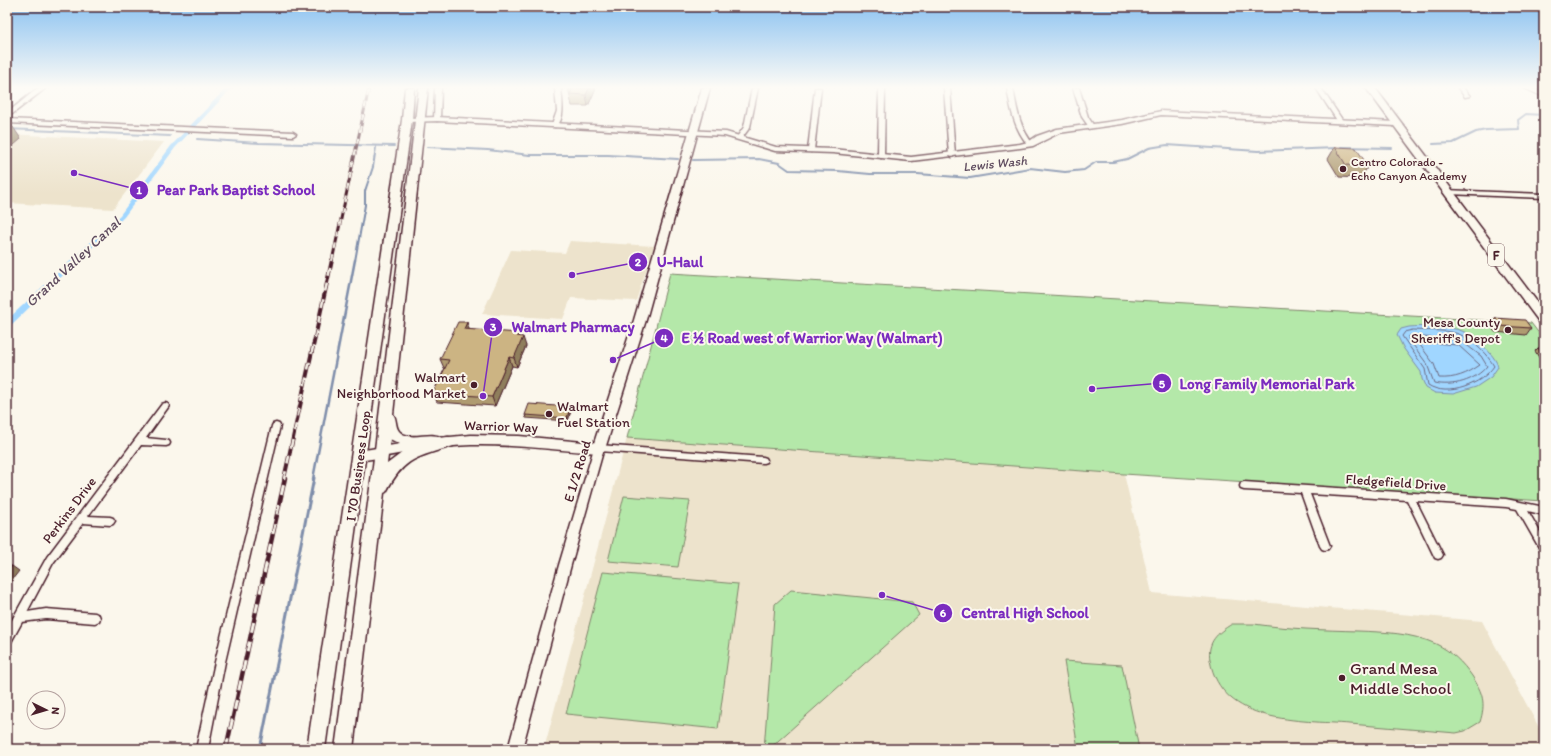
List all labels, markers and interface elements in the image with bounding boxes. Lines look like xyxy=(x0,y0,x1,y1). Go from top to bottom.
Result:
water label: Lewis Wash xyxy=(962,153,1029,174)
place label: Centro Colorado - Echo Canyon Academy xyxy=(1351,155,1467,183)
marker: Centro Colorado - Echo Canyon Academy xyxy=(1338,164,1348,174)
callout: Pear Park Baptist School xyxy=(129,176,323,203)
text: Pear Park Baptist School xyxy=(157,181,316,200)
text: 1 xyxy=(136,183,142,197)
water label: Grand Valley Canal xyxy=(22,212,126,311)
road number: F xyxy=(1488,244,1504,266)
callout: U-Haul xyxy=(628,248,711,275)
text: U-Haul xyxy=(657,253,704,271)
text: 2 xyxy=(635,255,642,269)
callout: Walmart Pharmacy xyxy=(483,314,642,341)
place label: Mesa County Sheriff's Depot xyxy=(1411,314,1500,347)
text: Walmart Pharmacy xyxy=(511,318,635,337)
text: 3 xyxy=(490,320,497,334)
callout: E ½ Road west of Warrior Way (Walmart) xyxy=(654,324,950,351)
marker: Mesa County Sheriff's Depot xyxy=(1503,325,1513,335)
text: E ½ Road west of Warrior Way (Walmart) xyxy=(681,329,943,348)
text: 4 xyxy=(660,331,668,345)
place label: Walmart Neighborhood Market xyxy=(337,369,466,402)
callout: Long Family Memorial Park xyxy=(1152,370,1362,397)
text: Long Family Memorial Park xyxy=(1179,375,1355,394)
text: 5 xyxy=(1159,377,1166,391)
marker: Walmart Neighborhood Market xyxy=(469,380,479,390)
place label: Walmart Fuel Station xyxy=(557,398,630,431)
street label: I 70 Business Loop xyxy=(342,409,375,523)
marker: Walmart Fuel Station xyxy=(544,409,554,419)
street label: Warrior Way xyxy=(464,417,539,436)
street label: E 1/2 Road xyxy=(560,438,595,504)
street label: Fledgefield Drive xyxy=(1345,470,1447,495)
street label: Perkins Drive xyxy=(39,473,100,547)
callout: Central High School xyxy=(933,599,1097,626)
text: Central High School xyxy=(961,604,1090,623)
text: 6 xyxy=(940,606,947,620)
place label: Grand Mesa Middle School xyxy=(1350,658,1451,698)
marker: Grand Mesa Middle School xyxy=(1337,673,1347,683)
north arrow xyxy=(26,690,66,730)
text: N xyxy=(49,707,62,715)

